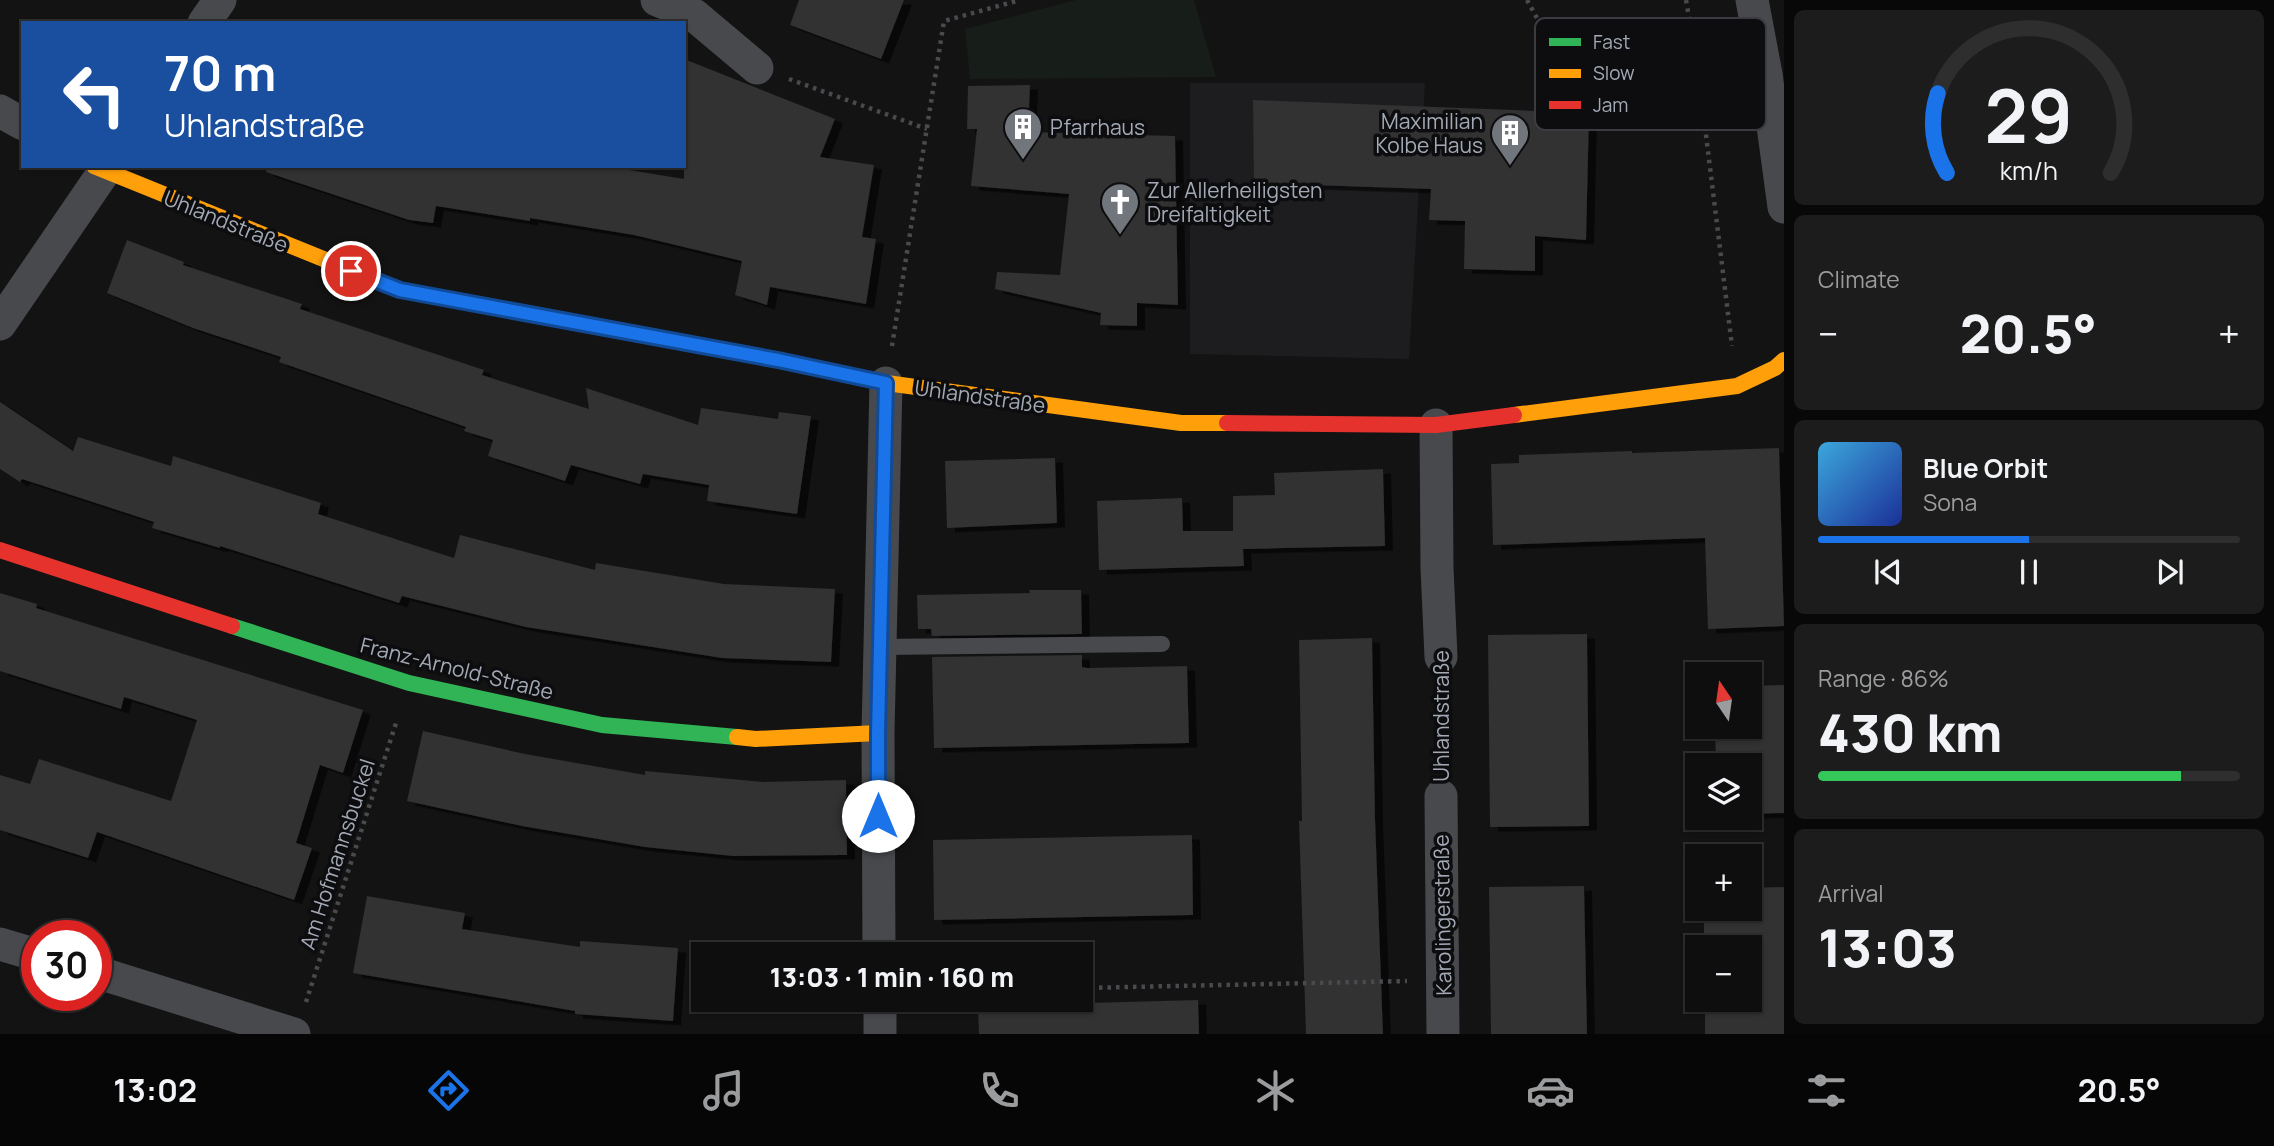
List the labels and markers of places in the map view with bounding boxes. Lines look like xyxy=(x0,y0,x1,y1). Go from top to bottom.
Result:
building icon: Pfarrhaus xyxy=(1002,106,1044,161)
place label: Maximilian Kolbe Haus xyxy=(1376,107,1483,159)
building icon: Maximilian Kolbe Haus xyxy=(1489,112,1531,167)
place label: Pfarrhaus xyxy=(1050,113,1145,141)
place label: Zur Allerheiligsten Dreifaltigkeit xyxy=(1147,176,1322,228)
church icon: Zur Allerheiligsten Dreifaltigkeit xyxy=(1099,181,1141,236)
pin xyxy=(321,241,381,301)

